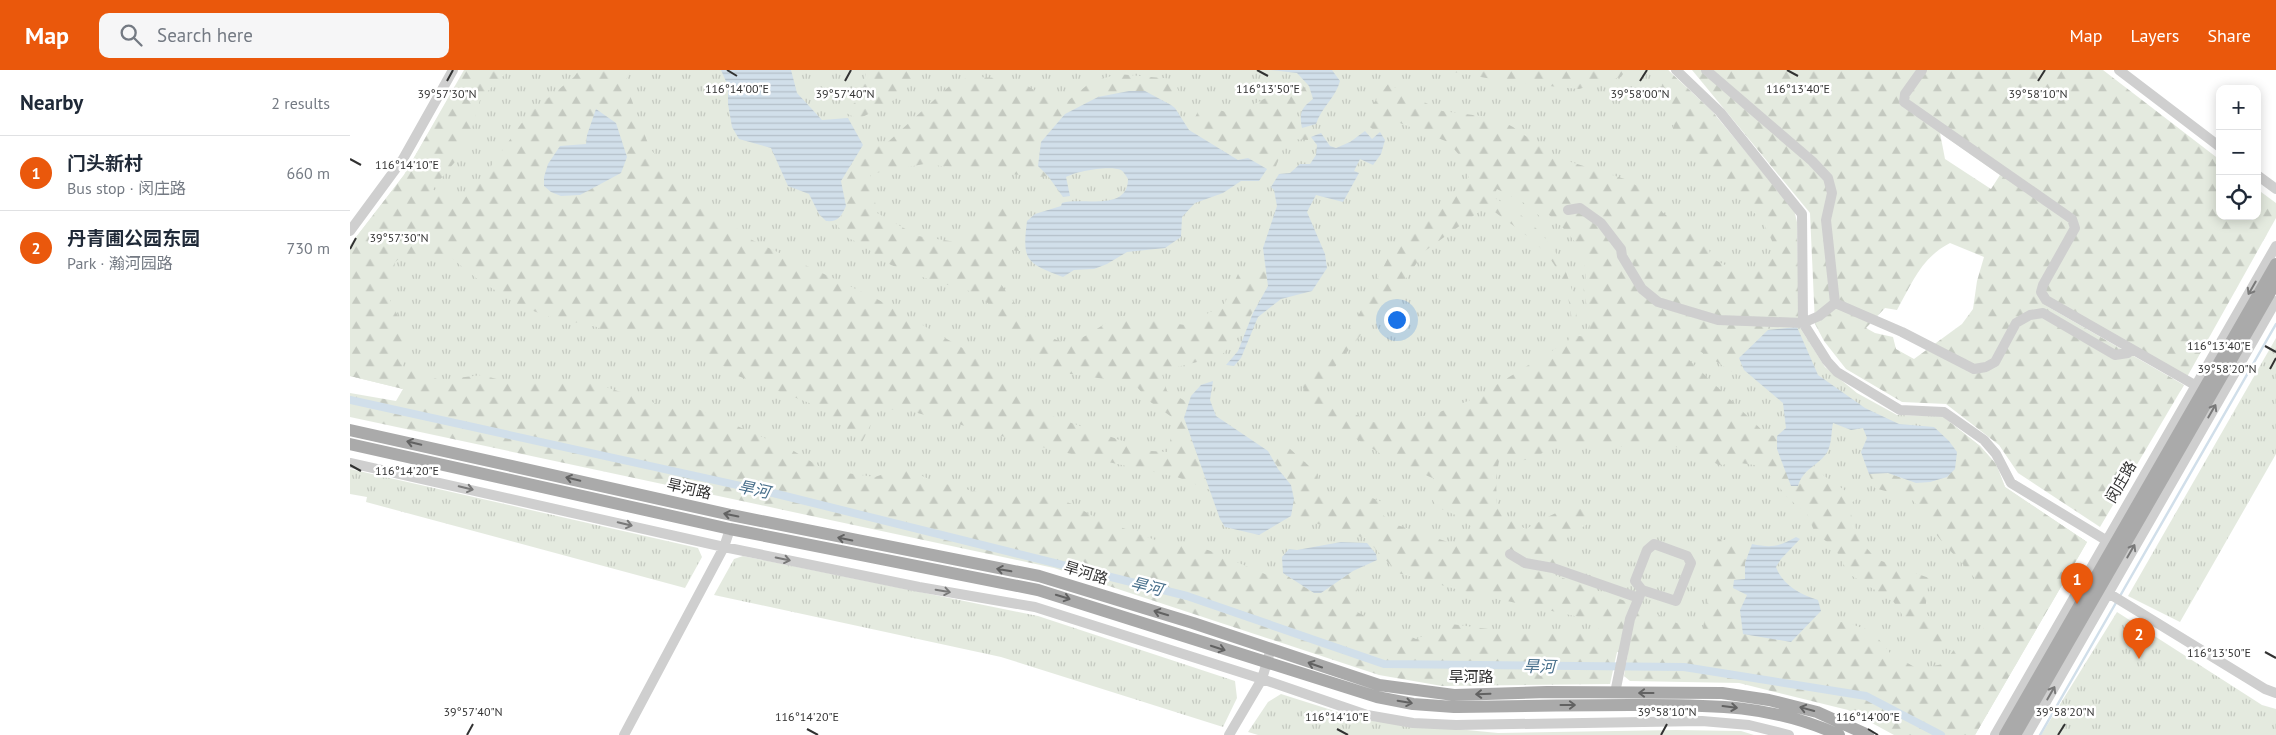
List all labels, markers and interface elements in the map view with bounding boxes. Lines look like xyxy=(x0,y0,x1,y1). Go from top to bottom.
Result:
search box xyxy=(99,13,449,58)
text: Map xyxy=(25,20,69,51)
icon: search xyxy=(117,21,145,49)
text: Search here xyxy=(157,23,253,47)
text: Map xyxy=(2070,24,2102,47)
text: Layers xyxy=(2130,24,2179,47)
text: Share xyxy=(2207,24,2251,47)
text: 116°14'00"E xyxy=(705,81,769,96)
text: 116°13'50"E xyxy=(1236,81,1300,96)
text: 116°13'40"E xyxy=(1766,81,1830,96)
map controls xyxy=(2216,85,2261,220)
button: + xyxy=(2216,85,2261,130)
text: 39°57'30"N xyxy=(417,86,477,101)
text: 39°57'40"N xyxy=(815,86,875,101)
text: 39°58'00"N xyxy=(1610,86,1670,101)
text: 39°58'10"N xyxy=(2008,86,2068,101)
text: Nearby xyxy=(20,89,83,116)
text: 2 results xyxy=(271,93,330,113)
button: − xyxy=(2216,130,2261,175)
text: 门头新村 xyxy=(67,151,143,175)
text: 116°14'10"E xyxy=(375,157,439,172)
text: 1 xyxy=(31,163,41,183)
text: 660 m xyxy=(287,163,330,183)
button: locate xyxy=(2216,175,2261,220)
text: Bus stop · 闵庄路 xyxy=(67,178,186,198)
text: 丹青圃公园东园 xyxy=(67,226,200,250)
text: 39°57'30"N xyxy=(369,230,429,245)
text: 2 xyxy=(31,238,41,258)
text: 730 m xyxy=(287,238,330,258)
text: Park · 瀚河园路 xyxy=(67,253,173,273)
one-way arrow xyxy=(2246,281,2256,295)
your location xyxy=(1384,307,1410,333)
text: 116°13'40"E xyxy=(2187,338,2251,353)
text: 39°58'20"N xyxy=(2197,361,2257,376)
one-way arrow xyxy=(2208,404,2218,418)
one-way arrow xyxy=(407,438,423,448)
street label: 闵庄路 xyxy=(2101,458,2140,506)
text: 116°14'20"E xyxy=(375,463,439,478)
one-way arrow xyxy=(565,474,581,483)
street label: 旱河路 xyxy=(665,474,713,503)
water label: 旱河 xyxy=(736,476,775,503)
one-way arrow xyxy=(458,484,474,493)
one-way arrow xyxy=(724,510,740,520)
one-way arrow xyxy=(616,520,632,529)
one-way arrow xyxy=(837,534,853,543)
one-way arrow xyxy=(2127,545,2137,559)
one-way arrow xyxy=(775,555,791,564)
street label: 旱河路 xyxy=(1062,557,1110,588)
pin: 1 xyxy=(2061,563,2093,604)
one-way arrow xyxy=(997,564,1013,574)
water label: 旱河 xyxy=(1129,572,1168,600)
one-way arrow xyxy=(934,586,950,596)
one-way arrow xyxy=(1055,593,1071,603)
one-way arrow xyxy=(1153,608,1169,617)
pin: 2 xyxy=(2123,618,2155,659)
one-way arrow xyxy=(1210,643,1226,653)
text: 116°13'50"E xyxy=(2187,645,2251,660)
water label: 旱河 xyxy=(1523,656,1558,676)
one-way arrow xyxy=(1308,660,1323,669)
street label: 旱河路 xyxy=(1448,667,1494,686)
one-way arrow xyxy=(2046,686,2056,700)
one-way arrow xyxy=(1638,688,1654,698)
one-way arrow xyxy=(1476,689,1492,699)
one-way arrow xyxy=(1397,698,1413,708)
one-way arrow xyxy=(1559,700,1575,710)
one-way arrow xyxy=(1722,702,1738,712)
text: 39°57'40"N xyxy=(443,704,503,719)
text: 39°58'10"N xyxy=(1637,704,1697,719)
one-way arrow xyxy=(1799,704,1815,714)
text: 39°58'20"N xyxy=(2035,704,2095,719)
text: 116°14'20"E xyxy=(775,709,839,724)
text: 116°14'10"E xyxy=(1305,709,1369,724)
text: 116°14'00"E xyxy=(1836,709,1900,724)

